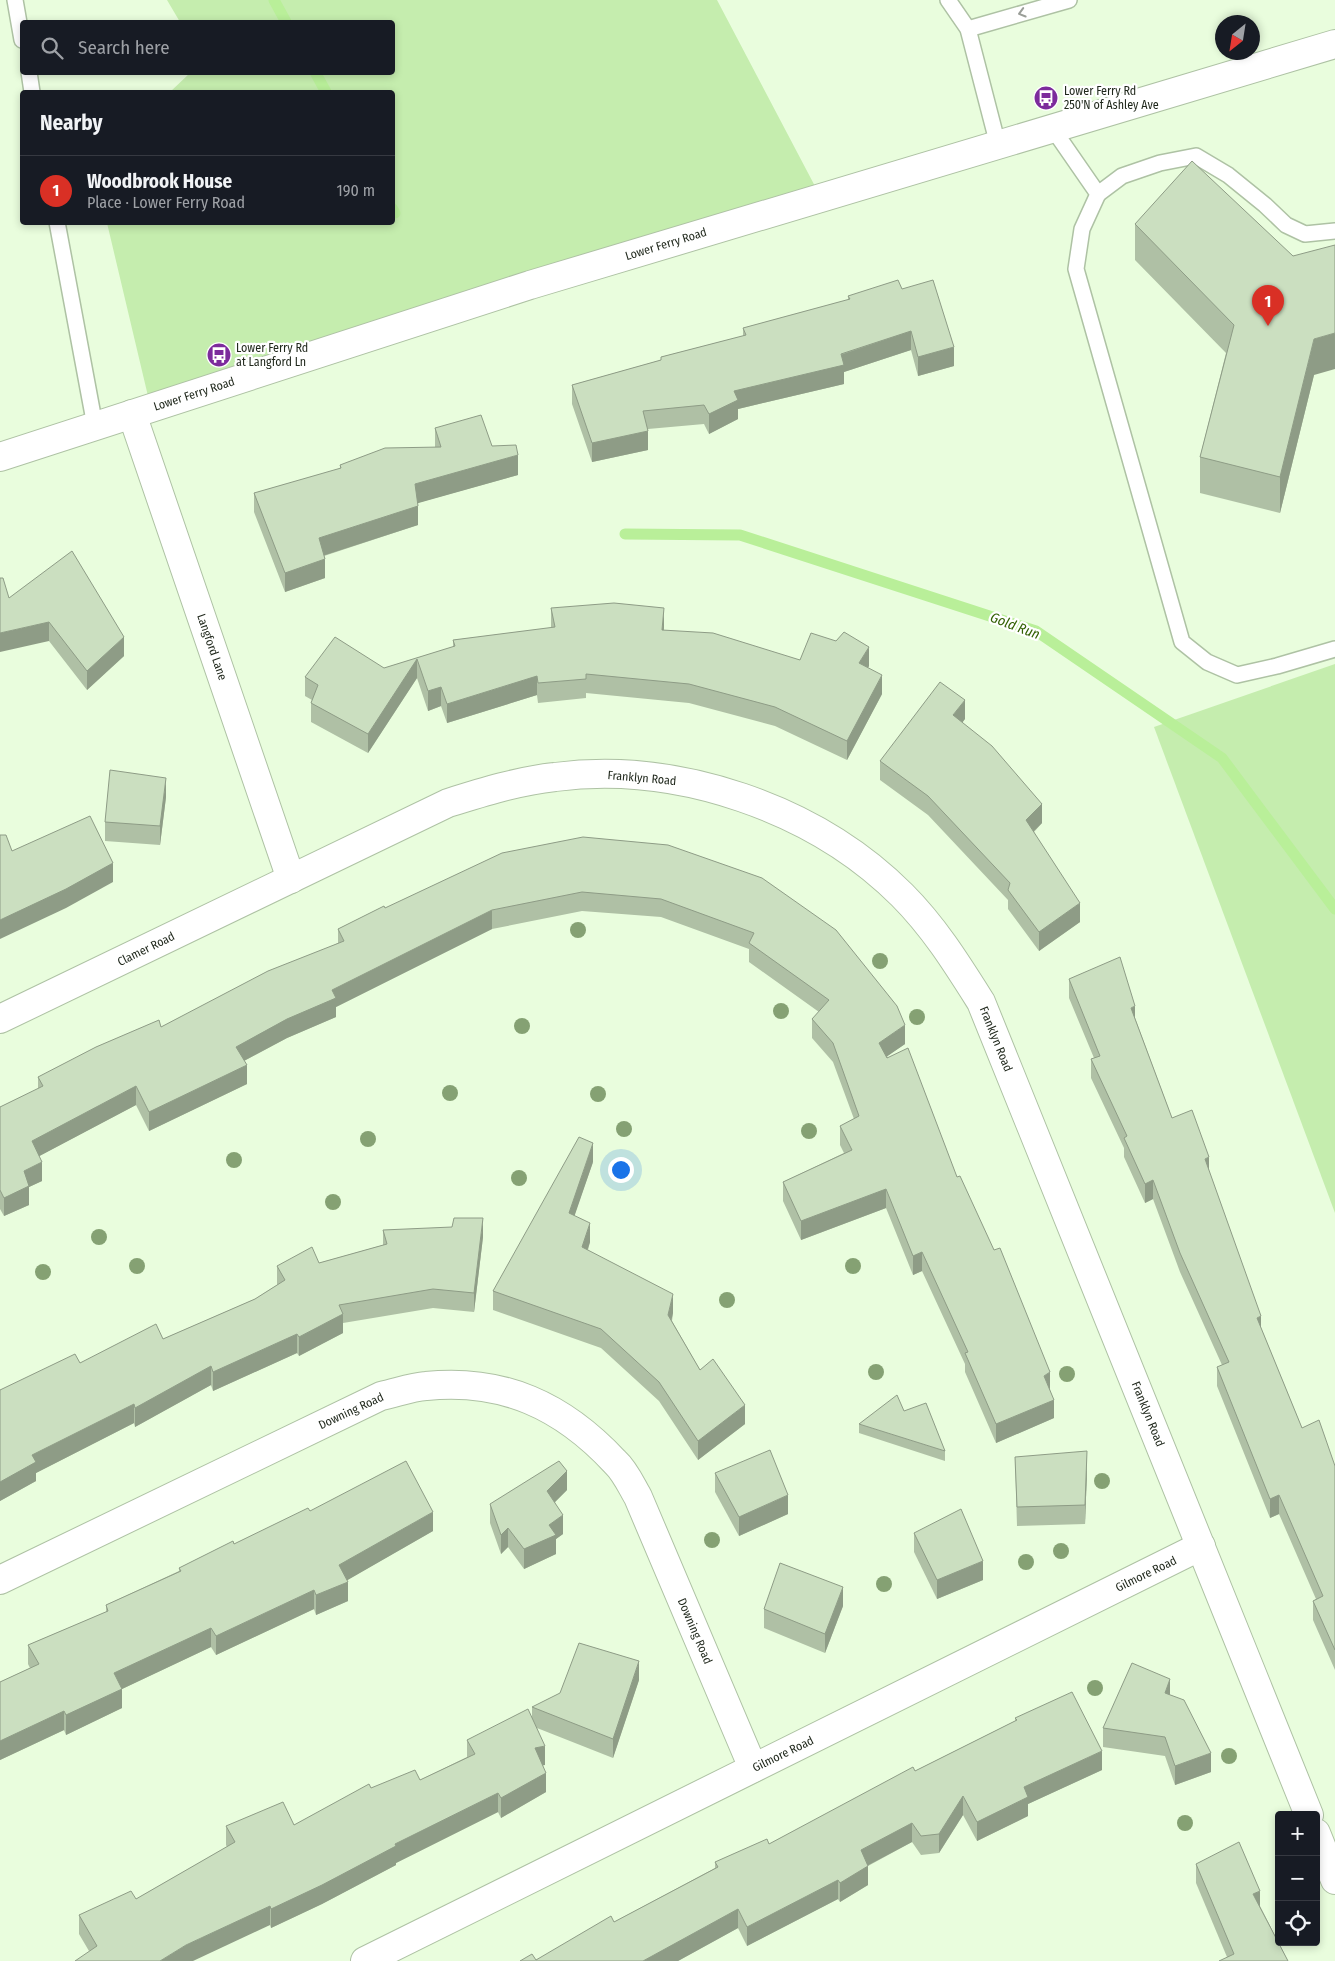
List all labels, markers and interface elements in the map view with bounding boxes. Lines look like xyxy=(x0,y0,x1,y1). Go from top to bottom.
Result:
one-way arrow xyxy=(1018,8,1026,18)
north arrow xyxy=(1215,15,1260,60)
search box xyxy=(20,20,395,75)
icon: search xyxy=(38,34,66,62)
text: Search here xyxy=(78,36,170,59)
place label: Lower Ferry Rd 250'N of Ashley Ave xyxy=(1064,84,1159,112)
bus stop icon: Lower Ferry Rd 250'N of Ashley Ave xyxy=(1033,85,1059,111)
text: Nearby xyxy=(40,110,102,136)
text: Woodbrook House xyxy=(87,170,232,193)
text: 1 xyxy=(53,181,59,200)
text: 190 m xyxy=(337,181,375,200)
text: Place · Lower Ferry Road xyxy=(87,193,245,212)
street label: Lower Ferry Road xyxy=(624,225,708,263)
pin: 1 xyxy=(1252,285,1284,326)
place label: Lower Ferry Rd at Langford Ln xyxy=(236,341,308,369)
bus stop icon: Lower Ferry Rd at Langford Ln xyxy=(206,342,232,368)
street label: Lower Ferry Road xyxy=(152,374,236,414)
water label: Gold Run xyxy=(988,609,1042,643)
street label: Langford Lane xyxy=(194,612,230,682)
street label: Franklyn Road xyxy=(607,768,677,788)
street label: Clamer Road xyxy=(115,929,177,969)
street label: Franklyn Road xyxy=(977,1004,1015,1074)
your location xyxy=(608,1157,634,1183)
street label: Franklyn Road xyxy=(1129,1379,1167,1449)
street label: Downing Road xyxy=(316,1390,386,1432)
street label: Gilmore Road xyxy=(1113,1553,1179,1595)
street label: Downing Road xyxy=(675,1596,715,1666)
street label: Gilmore Road xyxy=(750,1733,816,1775)
map controls xyxy=(1275,1811,1320,1946)
button: + xyxy=(1275,1811,1320,1856)
button: − xyxy=(1275,1856,1320,1901)
button: locate xyxy=(1275,1901,1320,1946)

